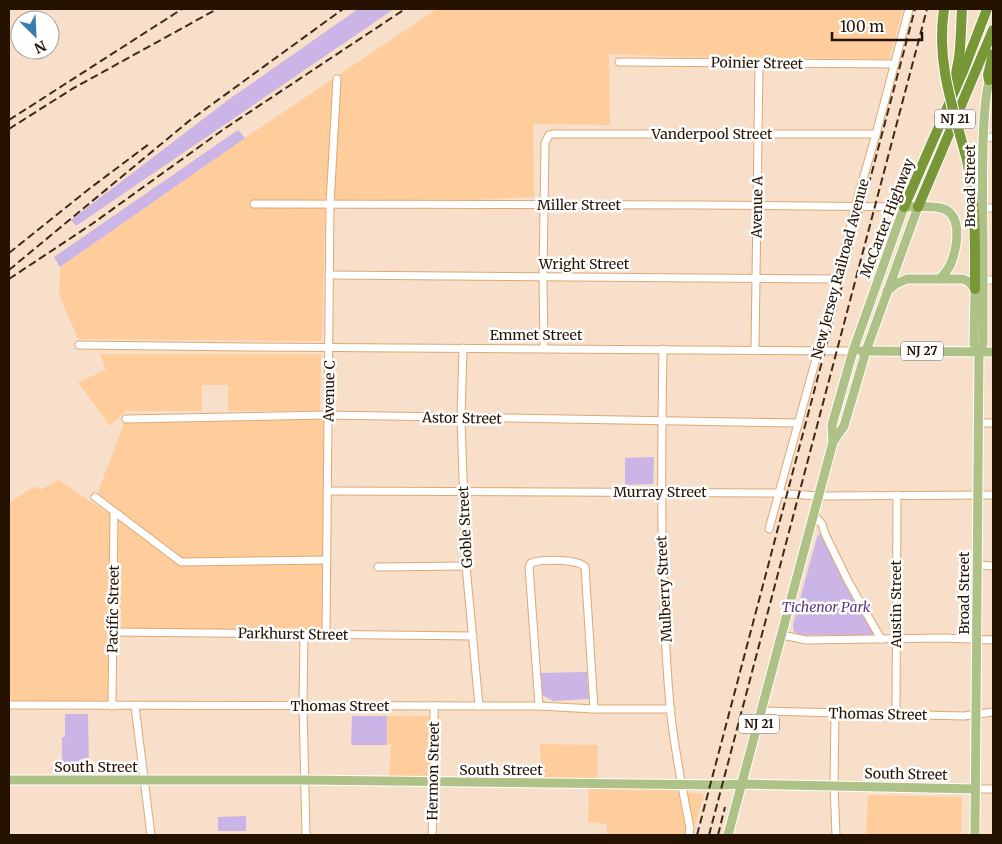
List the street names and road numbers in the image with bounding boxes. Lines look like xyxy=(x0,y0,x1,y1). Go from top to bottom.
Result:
street label: Poinier Street xyxy=(711,53,804,73)
road number: NJ 21 xyxy=(935,110,975,128)
street label: Vanderpool Street xyxy=(651,125,773,143)
street label: Broad Street xyxy=(961,144,979,227)
street label: McCarter Highway xyxy=(856,155,918,280)
street label: Avenue A xyxy=(747,176,767,239)
street label: New Jersey Railroad Avenue xyxy=(807,177,873,361)
street label: Miller Street xyxy=(537,196,622,214)
street label: Wright Street xyxy=(538,255,630,273)
street label: Emmet Street xyxy=(490,326,583,344)
road number: NJ 27 xyxy=(901,342,943,361)
street label: Avenue C xyxy=(319,360,339,423)
street label: Astor Street xyxy=(421,408,503,428)
street label: Murray Street xyxy=(613,483,707,501)
street label: Goble Street xyxy=(454,485,476,568)
street label: Mulberry Street xyxy=(652,535,676,643)
street label: Broad Street xyxy=(955,551,973,634)
street label: Austin Street xyxy=(887,560,905,649)
street label: Pacific Street xyxy=(103,564,123,653)
street label: Parkhurst Street xyxy=(238,624,349,644)
street label: Thomas Street xyxy=(291,697,390,715)
street label: Thomas Street xyxy=(828,704,928,724)
road number: NJ 21 xyxy=(739,714,779,734)
street label: Hermon Street xyxy=(423,721,443,821)
street label: South Street xyxy=(54,758,138,776)
street label: South Street xyxy=(459,761,543,779)
street label: South Street xyxy=(864,764,948,784)

